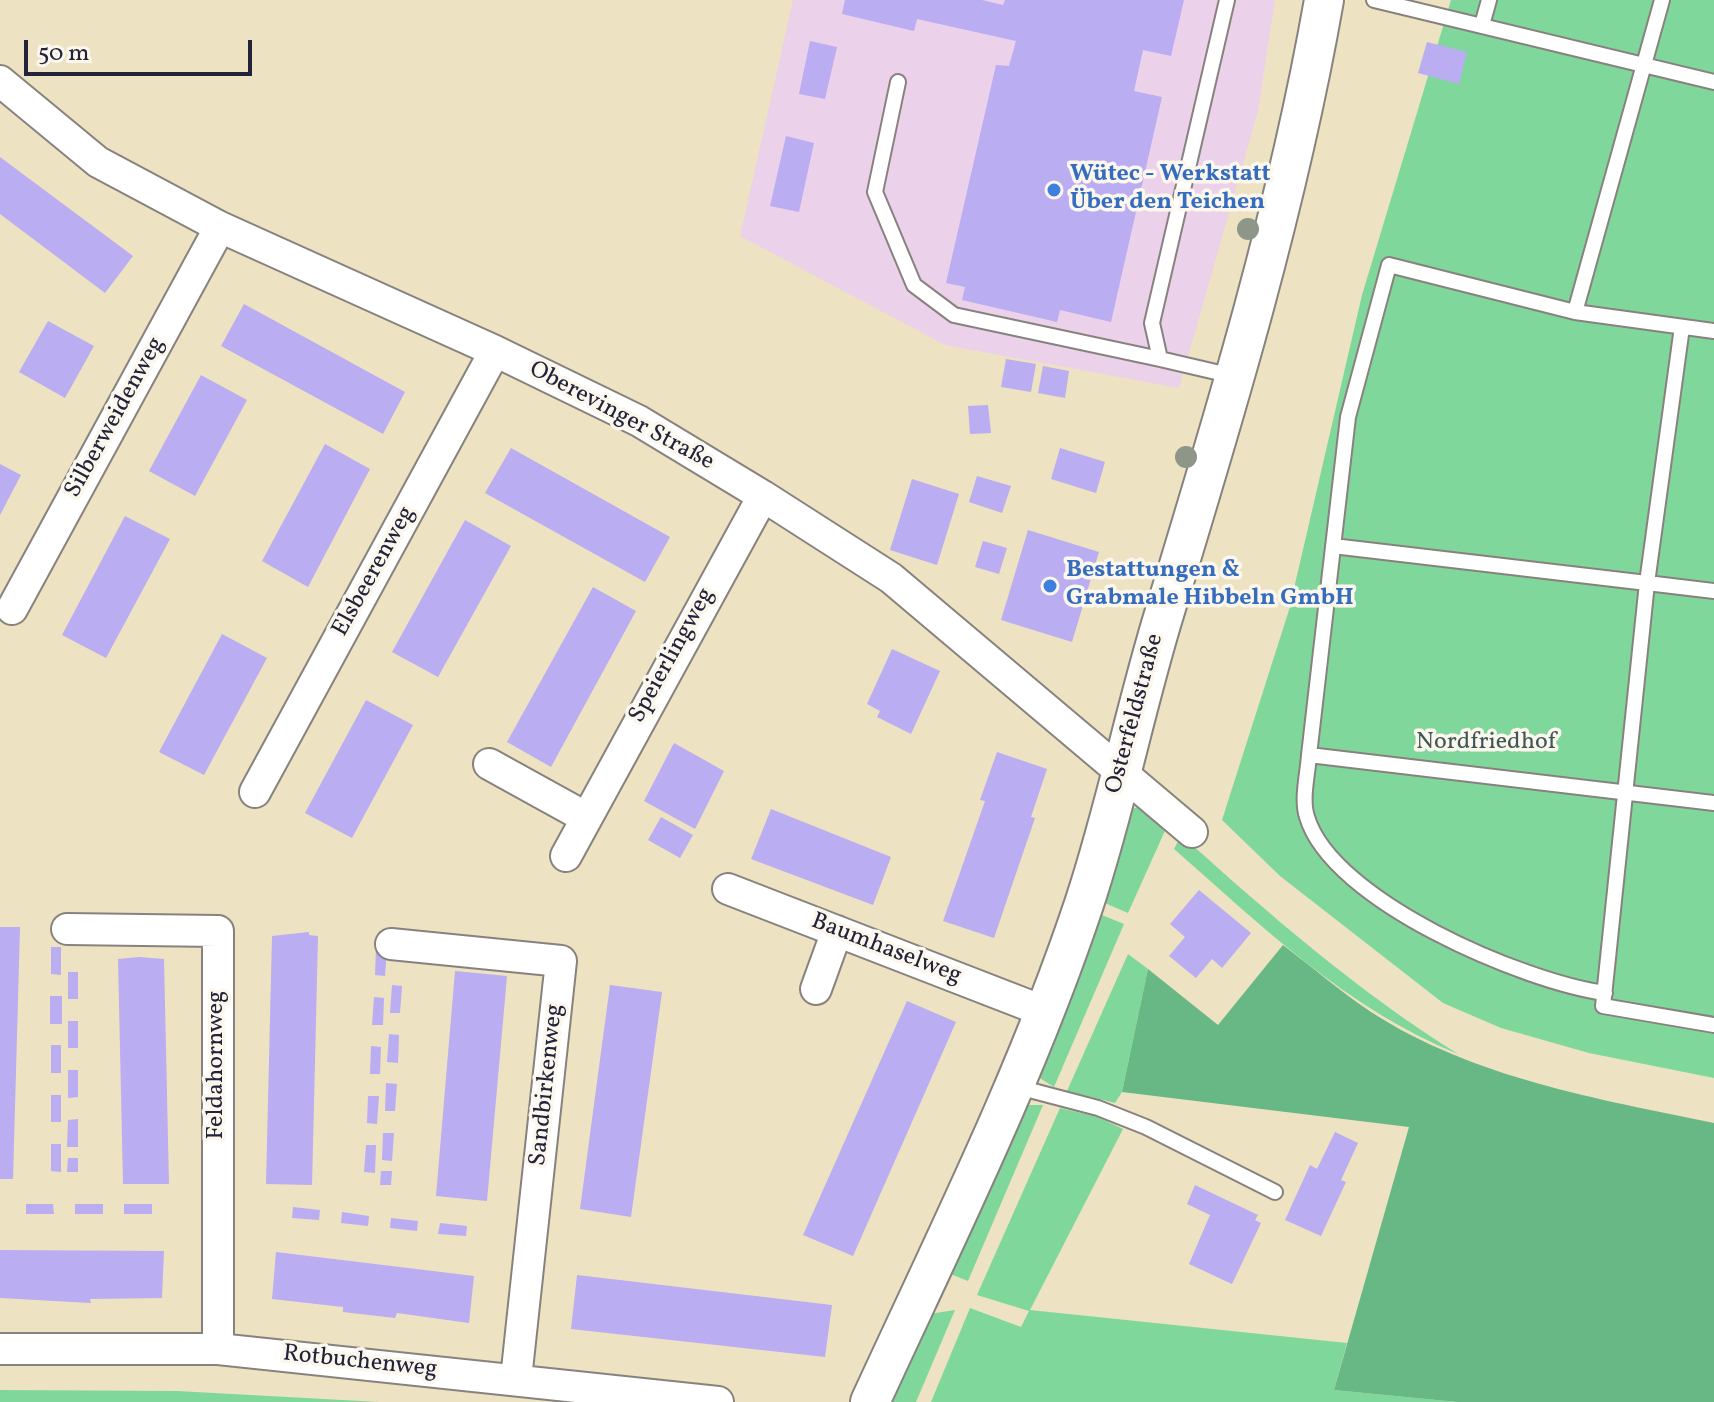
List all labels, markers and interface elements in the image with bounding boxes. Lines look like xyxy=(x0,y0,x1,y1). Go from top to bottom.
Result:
scale bar xyxy=(28,24,256,74)
text: 50 m xyxy=(38,37,90,71)
place label: Wütec - Werkstatt Über den Teichen xyxy=(1070,162,1270,218)
marker: Wütec - Werkstatt Über den Teichen xyxy=(1045,181,1063,199)
street label: Silberweidenweg xyxy=(60,333,172,503)
street label: Oberevinger Straße xyxy=(524,356,718,478)
street label: Elsbeerenweg xyxy=(327,502,423,642)
place label: Bestattungen & Grabmale Hibbeln GmbH xyxy=(1066,558,1354,614)
marker: Bestattungen & Grabmale Hibbeln GmbH xyxy=(1041,577,1059,595)
street label: Speierlingweg xyxy=(624,583,722,729)
street label: Osterfeldstraße xyxy=(1101,631,1171,797)
park label: Nordfriedhof xyxy=(1416,730,1556,758)
street label: Baumhaselweg xyxy=(807,908,965,992)
street label: Feldahornweg xyxy=(204,991,232,1139)
street label: Sandbirkenweg xyxy=(525,1002,571,1168)
street label: Rotbuchenweg xyxy=(281,1341,439,1385)

